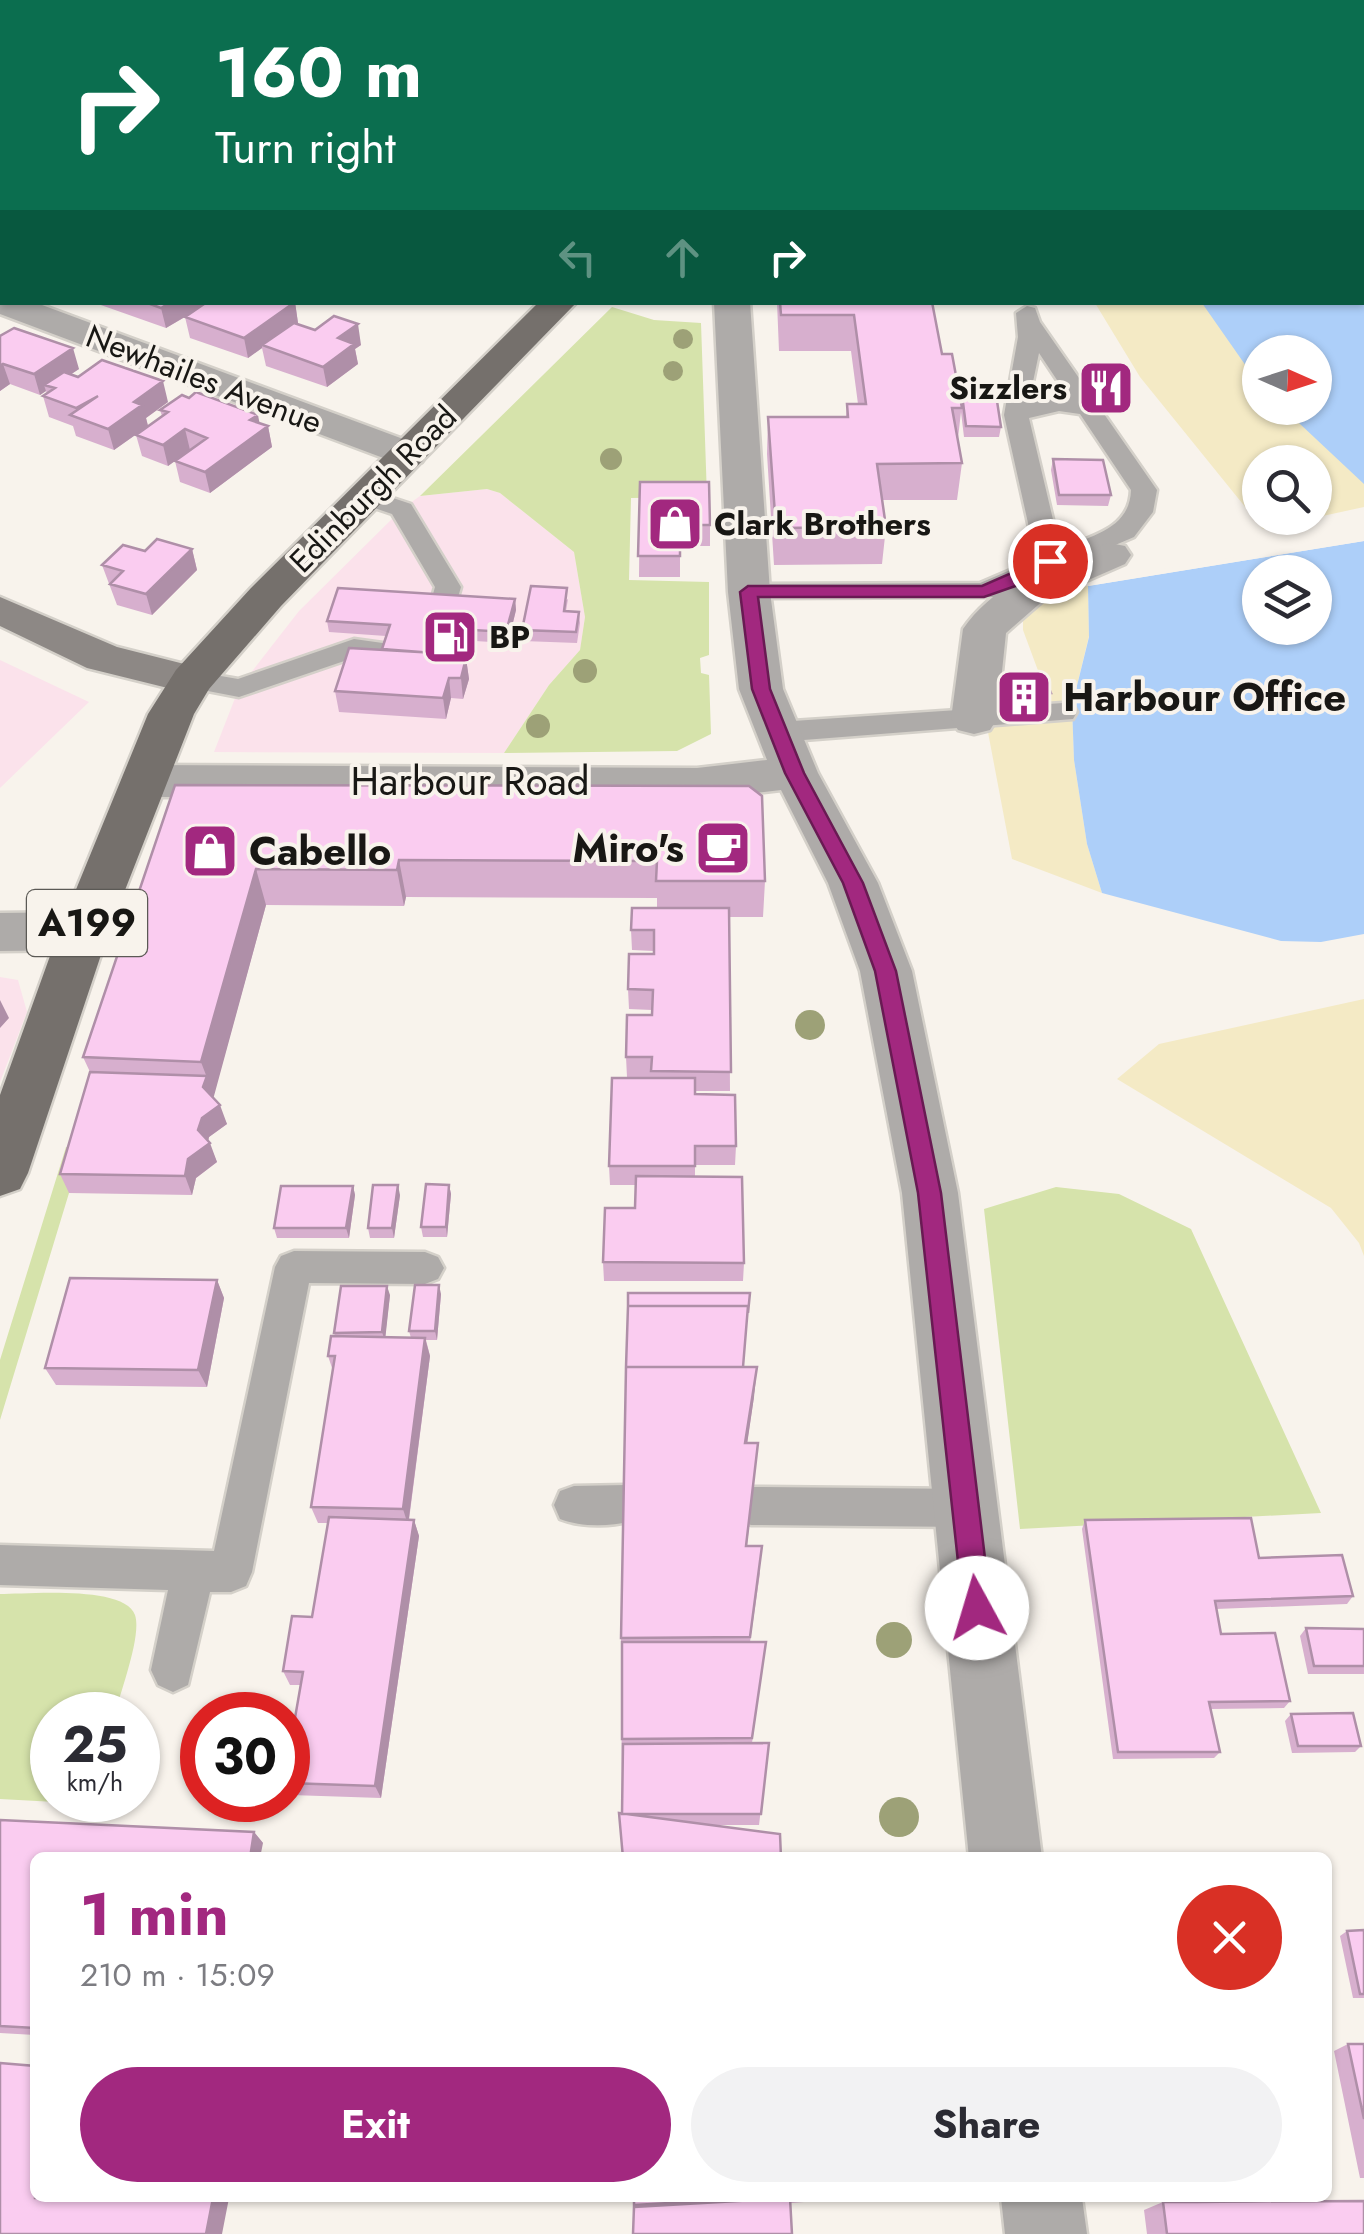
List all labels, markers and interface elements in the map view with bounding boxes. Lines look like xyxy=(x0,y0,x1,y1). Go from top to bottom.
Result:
text: 160 m xyxy=(215,22,422,123)
icon: right xyxy=(50,40,180,170)
text: Turn right xyxy=(215,115,396,180)
icon: left xyxy=(550,230,605,285)
icon: ahead xyxy=(655,230,710,285)
icon: right xyxy=(760,230,815,285)
street label: Newhailes Avenue xyxy=(79,313,329,445)
north arrow xyxy=(1242,335,1332,425)
map controls xyxy=(1242,335,1332,645)
restaurant icon: Sizzlers xyxy=(1076,358,1136,418)
place label: Sizzlers xyxy=(949,365,1067,411)
street label: Edinburgh Road xyxy=(279,395,467,583)
button: search xyxy=(1242,445,1332,535)
shop icon: Clark Brothers xyxy=(645,494,705,554)
place label: Clark Brothers xyxy=(714,501,931,547)
pin xyxy=(1008,519,1093,604)
icon: arrive xyxy=(1023,534,1078,589)
button: layers xyxy=(1242,555,1332,645)
fuel station icon: BP xyxy=(420,607,480,667)
place label: BP xyxy=(489,614,530,660)
building icon: Harbour Office xyxy=(994,667,1054,727)
place label: Harbour Office xyxy=(1063,668,1346,726)
street label: Harbour Road xyxy=(350,752,590,810)
cafe icon: Miro's xyxy=(693,818,753,878)
place label: Miro's xyxy=(573,819,684,877)
shop icon: Cabello xyxy=(180,821,240,881)
place label: Cabello xyxy=(249,822,391,880)
road number: A199 xyxy=(27,890,147,956)
position arrow xyxy=(925,1556,1029,1660)
speed limit sign: 30 xyxy=(180,1692,310,1822)
text: 25 xyxy=(62,1708,128,1781)
text: km/h xyxy=(67,1764,123,1800)
text: 1 min xyxy=(80,1871,229,1958)
button: close xyxy=(1177,1885,1282,1990)
text: 210 m · 15:09 xyxy=(80,1952,275,1998)
button: Exit xyxy=(80,2067,671,2182)
button: Share xyxy=(691,2067,1282,2182)

